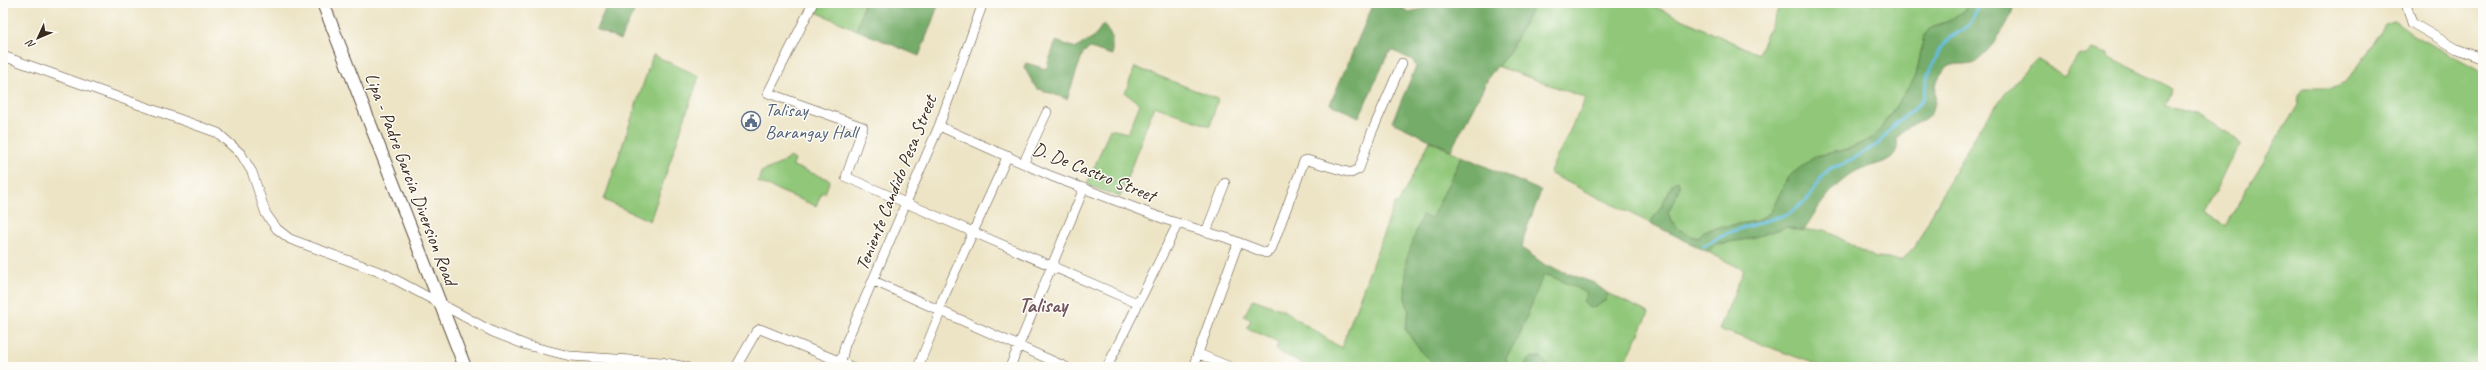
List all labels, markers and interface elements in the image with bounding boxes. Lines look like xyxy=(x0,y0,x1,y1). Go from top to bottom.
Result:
north arrow xyxy=(18,18,58,58)
text: N xyxy=(22,36,38,52)
street label: Lipa - Padre Garcia Diversion Road xyxy=(359,69,464,291)
street label: Teniente Candido Pesa Street xyxy=(850,90,943,274)
place label: Talisay Barangay Hall xyxy=(765,98,861,144)
public building icon: Talisay Barangay Hall xyxy=(740,110,762,132)
street label: D. De Castro Street xyxy=(1029,136,1161,209)
district label: Talisay xyxy=(1019,292,1070,318)

